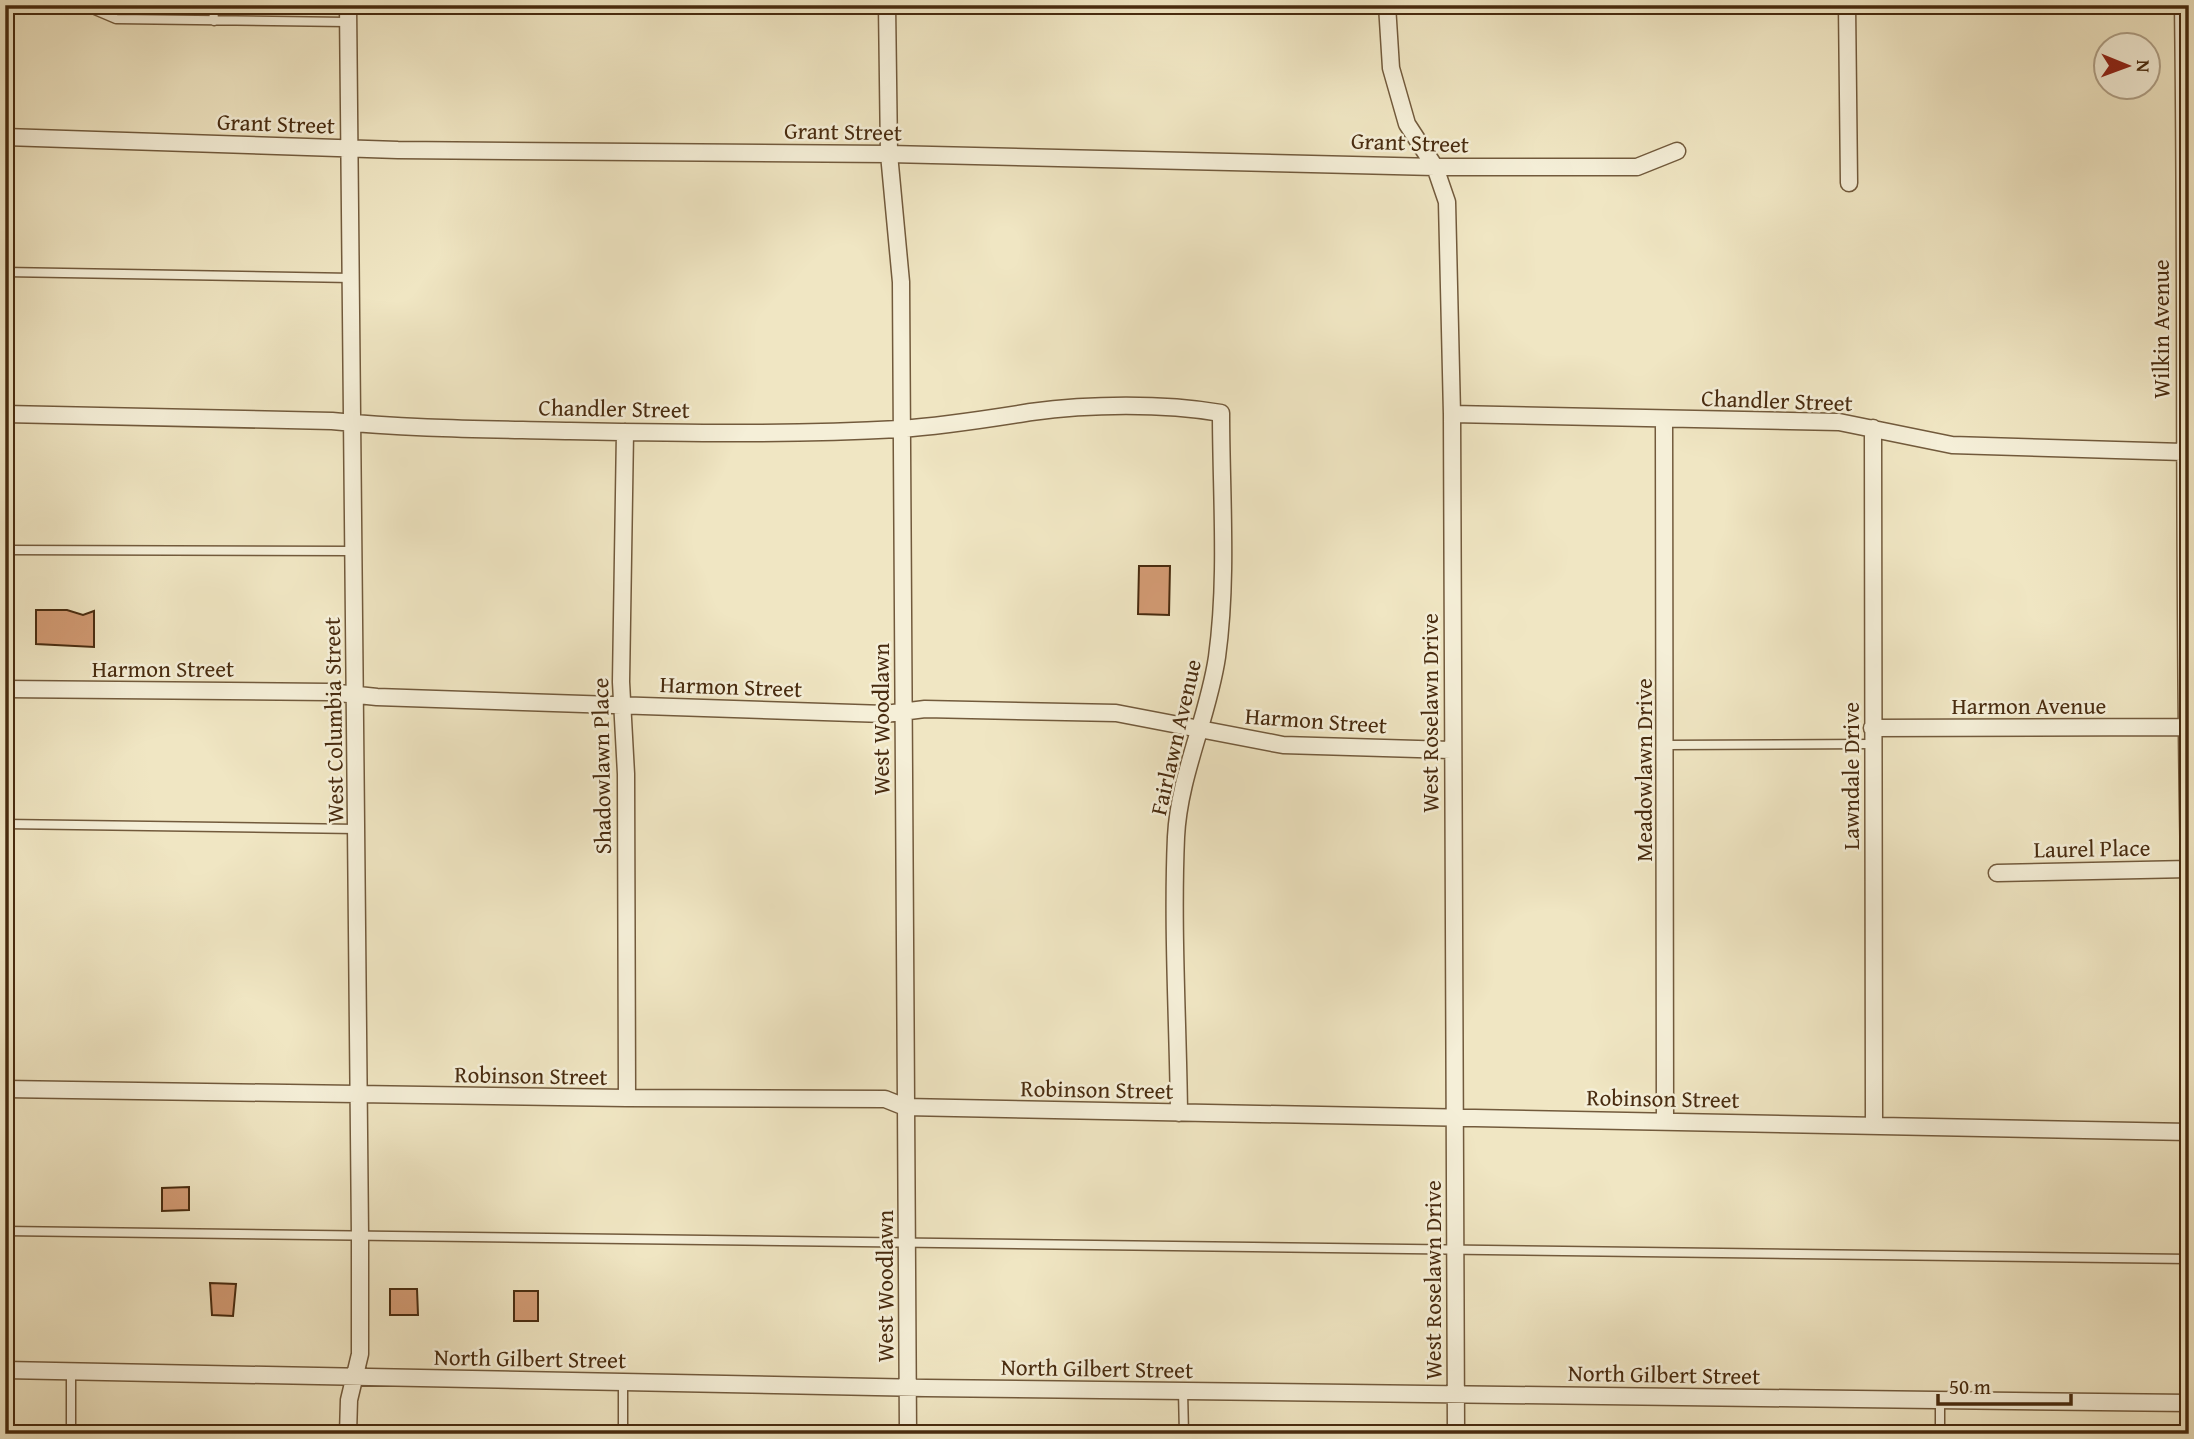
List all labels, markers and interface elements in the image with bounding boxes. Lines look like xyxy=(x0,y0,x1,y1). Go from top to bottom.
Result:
north arrow xyxy=(2092,32,2162,102)
text: N xyxy=(2130,60,2158,73)
street label: Grant Street xyxy=(216,104,336,142)
street label: Grant Street xyxy=(784,113,902,149)
street label: Grant Street xyxy=(1350,123,1470,161)
street label: Wilkin Avenue xyxy=(2144,259,2177,399)
street label: Chandler Street xyxy=(1701,381,1853,419)
street label: Chandler Street xyxy=(538,390,690,426)
street label: West Roselawn Drive xyxy=(1413,613,1446,813)
street label: West Columbia Street xyxy=(315,617,351,823)
street label: West Woodlawn xyxy=(864,643,897,795)
street label: Harmon Street xyxy=(92,652,234,685)
street label: Fairlawn Avenue xyxy=(1141,656,1209,818)
street label: Harmon Street xyxy=(659,667,803,705)
street label: Shadowlawn Place xyxy=(583,677,619,855)
street label: Meadowlawn Drive xyxy=(1627,678,1660,862)
street label: Harmon Avenue xyxy=(1952,689,2106,722)
street label: Harmon Street xyxy=(1244,699,1388,741)
street label: Lawndale Drive xyxy=(1834,702,1867,850)
street label: Laurel Place xyxy=(2033,830,2151,866)
street label: Robinson Street xyxy=(454,1057,608,1093)
street label: Robinson Street xyxy=(1020,1071,1174,1107)
street label: Robinson Street xyxy=(1586,1080,1740,1116)
street label: West Roselawn Drive xyxy=(1416,1180,1449,1380)
street label: West Woodlawn xyxy=(868,1210,901,1362)
street label: North Gilbert Street xyxy=(434,1340,626,1376)
street label: North Gilbert Street xyxy=(1001,1350,1193,1386)
street label: North Gilbert Street xyxy=(1568,1356,1760,1392)
scale bar xyxy=(1938,1362,2072,1406)
text: 50 m xyxy=(1949,1371,1991,1402)

